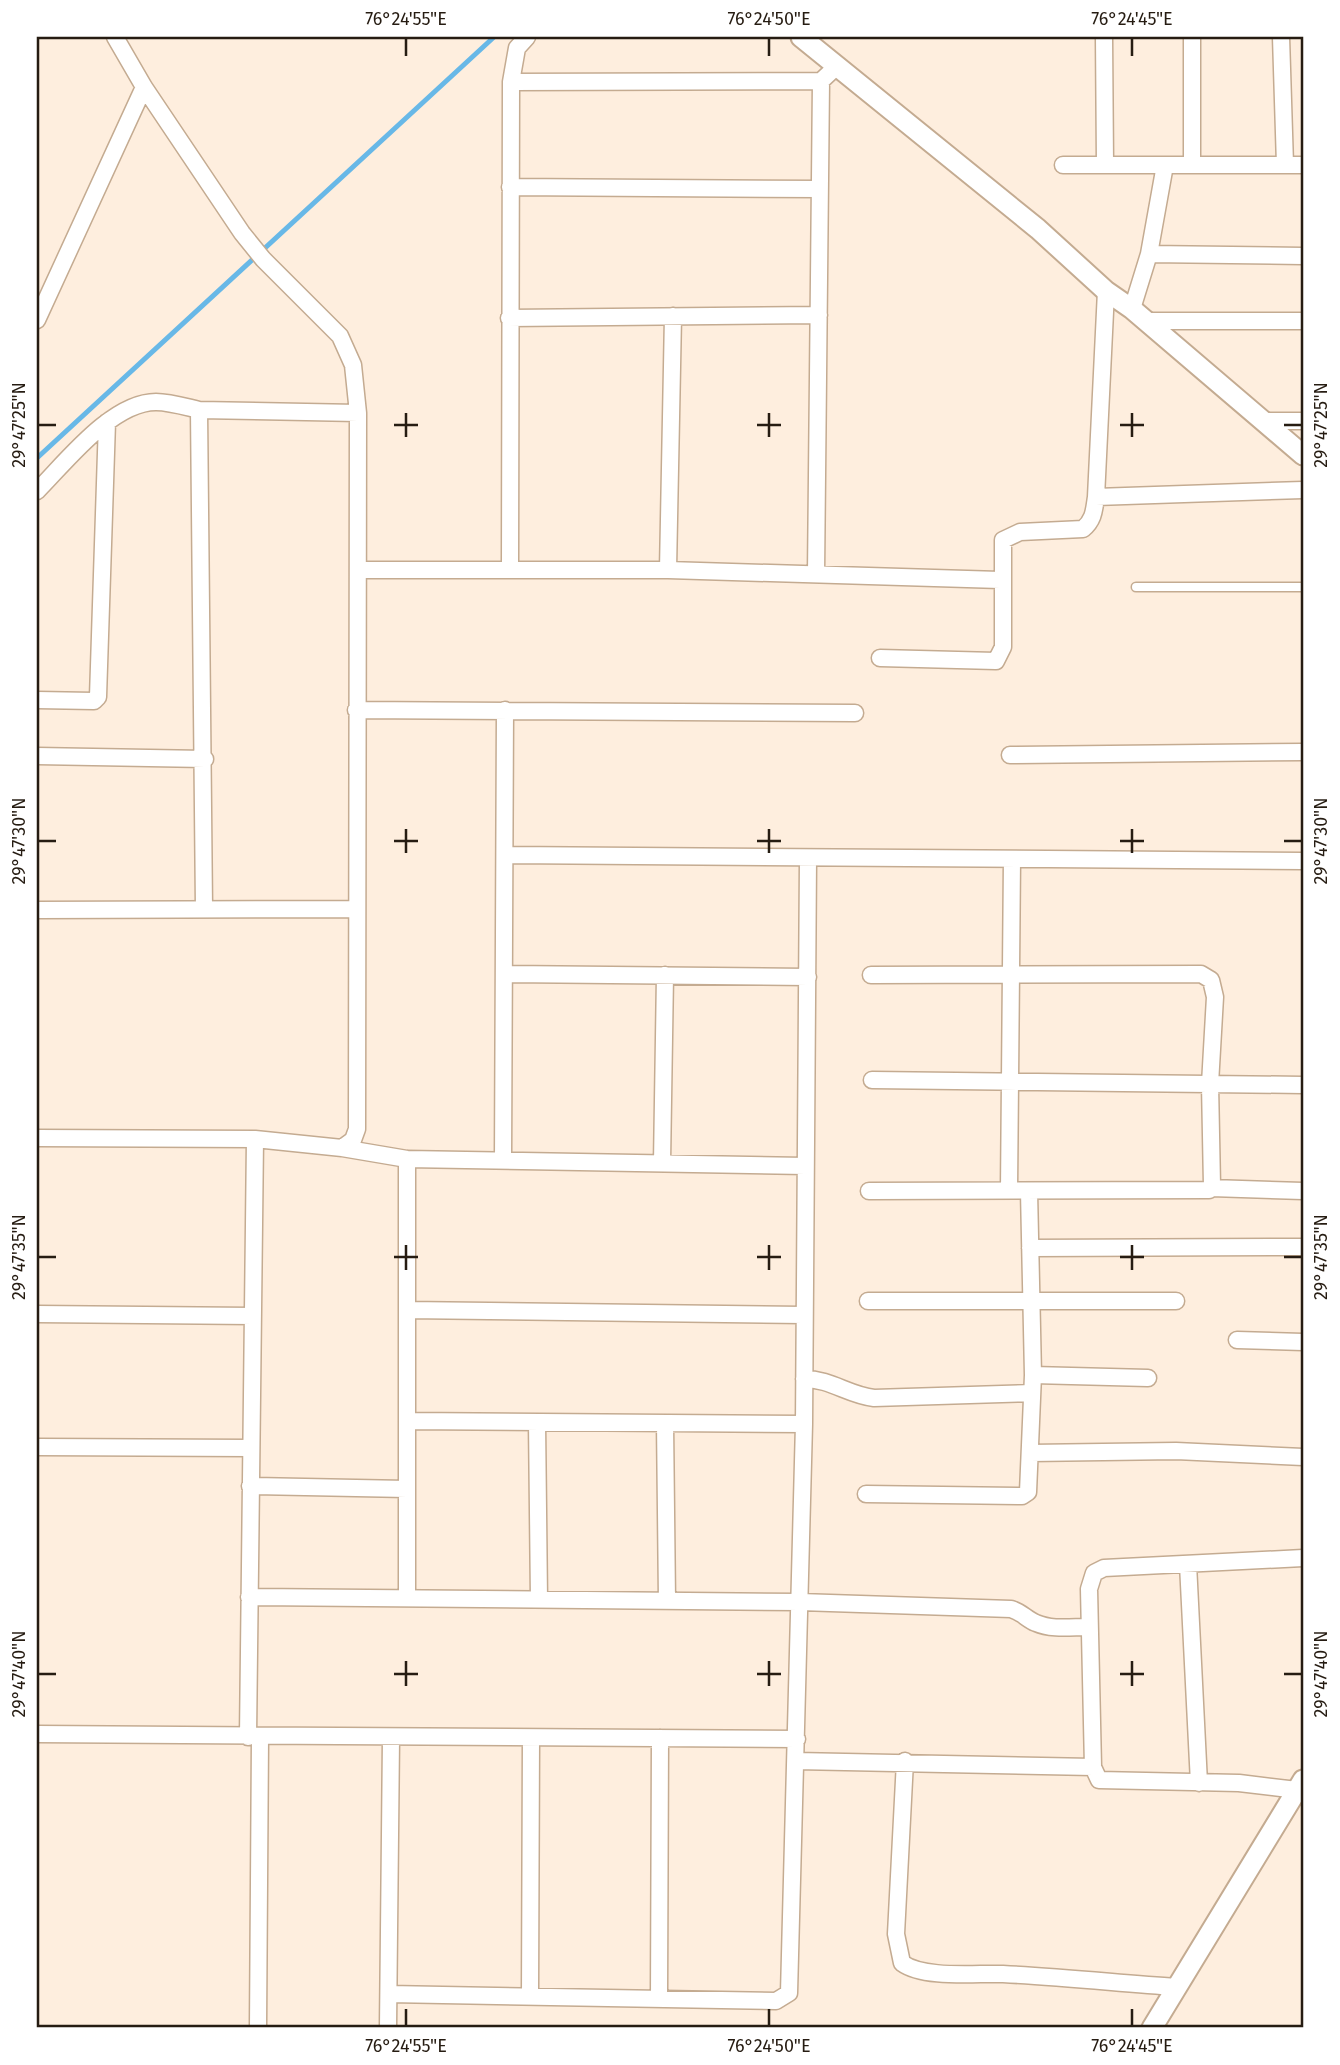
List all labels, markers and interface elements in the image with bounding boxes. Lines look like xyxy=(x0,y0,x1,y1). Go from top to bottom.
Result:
text: 76°24'55"E xyxy=(365,8,447,30)
text: 76°24'50"E xyxy=(727,8,811,30)
text: 76°24'45"E xyxy=(1091,8,1173,30)
text: 29°47'25"N xyxy=(8,382,30,468)
text: 29°47'25"N xyxy=(1310,382,1332,468)
text: 29°47'30"N xyxy=(8,797,30,885)
text: 29°47'30"N xyxy=(1310,797,1332,885)
text: 29°47'35"N xyxy=(8,1214,30,1300)
text: 29°47'35"N xyxy=(1310,1214,1332,1300)
text: 29°47'40"N xyxy=(8,1630,30,1718)
text: 29°47'40"N xyxy=(1310,1630,1332,1718)
text: 76°24'55"E xyxy=(365,2035,447,2057)
text: 76°24'50"E xyxy=(727,2035,811,2057)
text: 76°24'45"E xyxy=(1091,2035,1173,2057)

